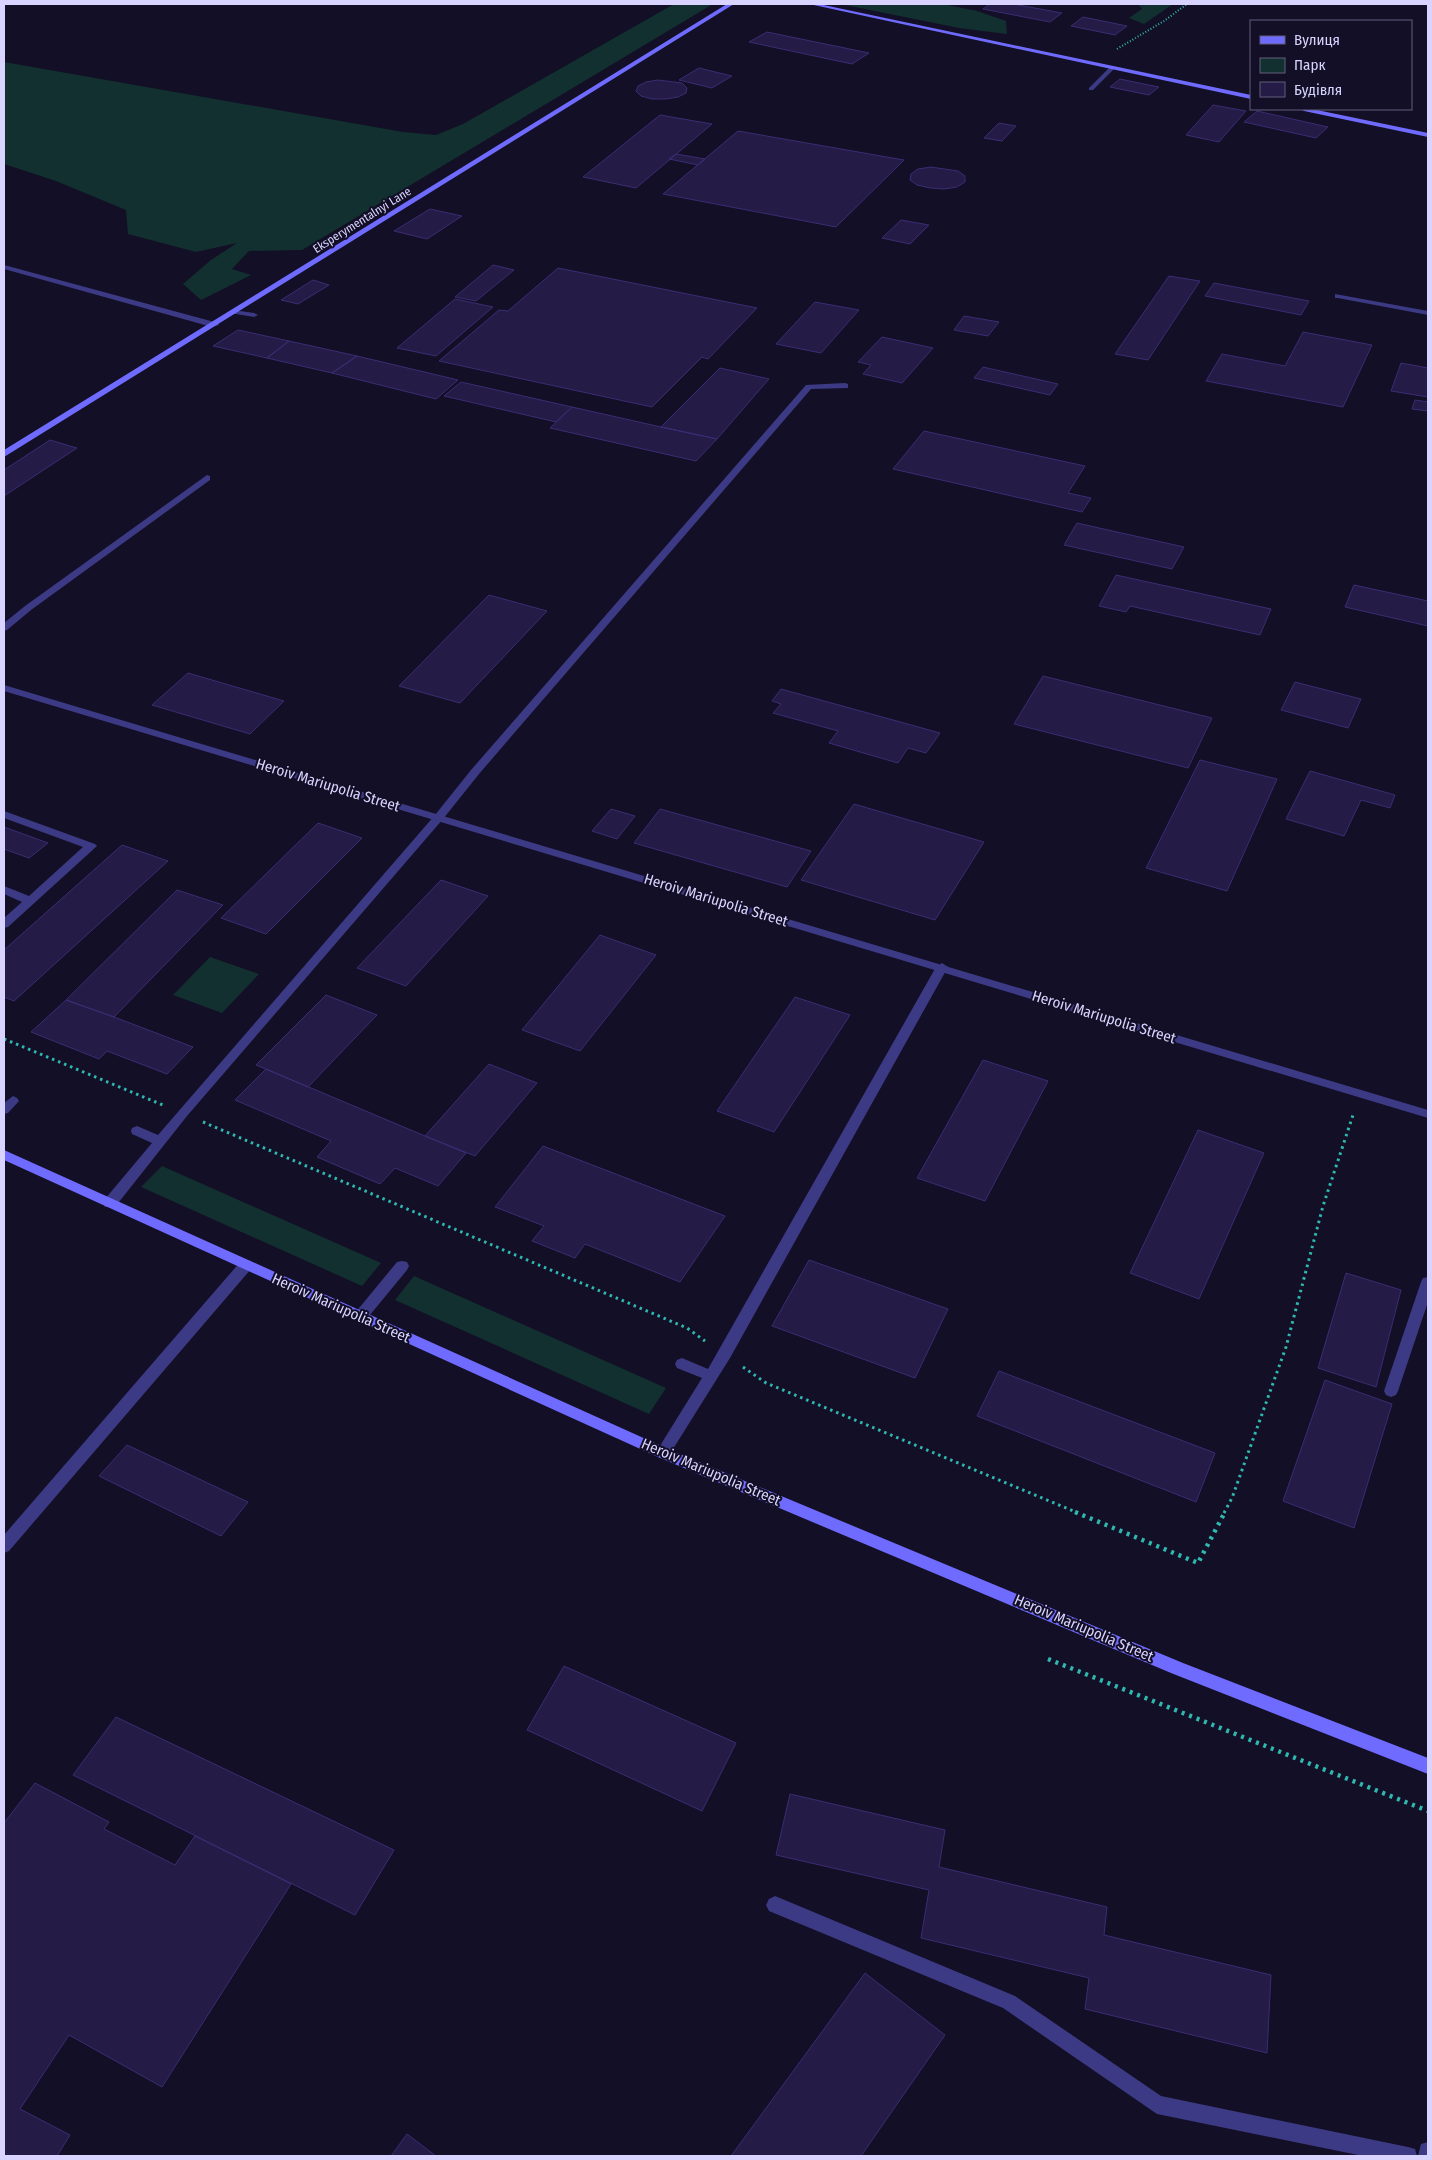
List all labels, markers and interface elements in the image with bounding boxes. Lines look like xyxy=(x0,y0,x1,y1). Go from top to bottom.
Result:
legend xyxy=(1250,20,1412,110)
text: Вулиця xyxy=(1294,31,1340,49)
text: Парк xyxy=(1294,56,1325,74)
text: Будівля xyxy=(1294,81,1342,99)
street label: Eksperymentalnyi Lane xyxy=(310,184,414,256)
street label: Heroiv Mariupolia Street xyxy=(254,755,402,815)
street label: Heroiv Mariupolia Street xyxy=(642,870,790,930)
street label: Heroiv Mariupolia Street xyxy=(1030,987,1178,1047)
street label: Heroiv Mariupolia Street xyxy=(269,1269,413,1347)
street label: Heroiv Mariupolia Street xyxy=(639,1435,783,1510)
street label: Heroiv Mariupolia Street xyxy=(1012,1591,1156,1666)

